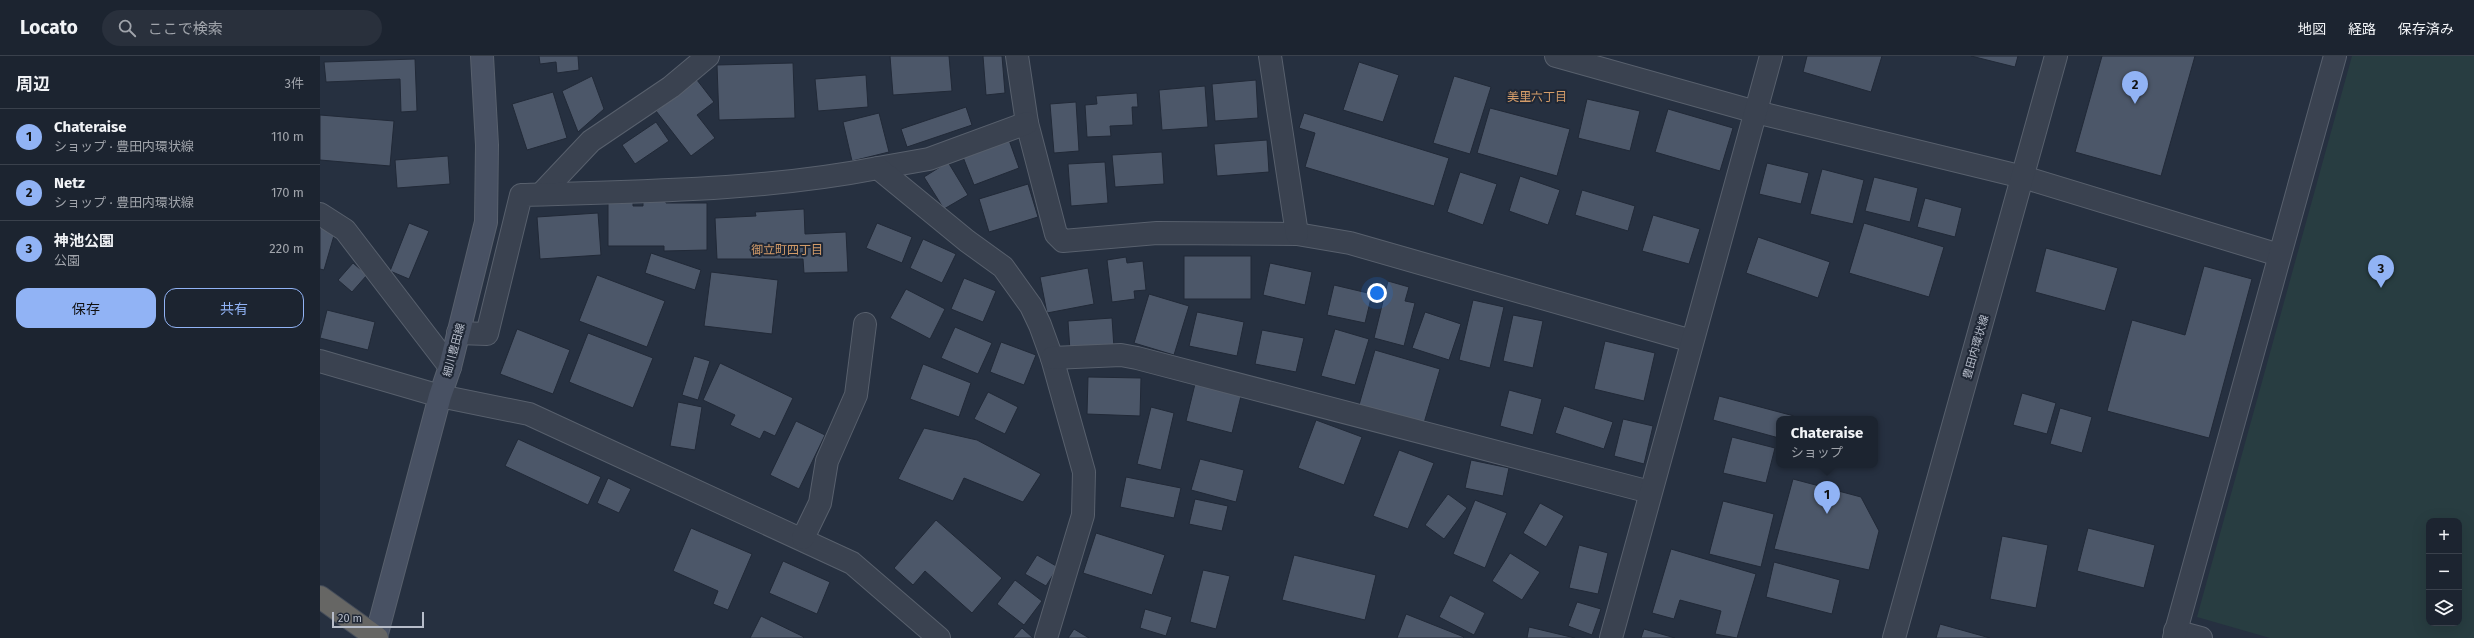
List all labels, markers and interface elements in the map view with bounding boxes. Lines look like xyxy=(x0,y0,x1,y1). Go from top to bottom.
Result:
search box xyxy=(102,10,382,46)
text: Locato xyxy=(20,16,78,39)
icon: search xyxy=(116,17,138,39)
text: ここで検索 xyxy=(148,20,223,38)
text: 地図 xyxy=(2298,21,2326,38)
text: 経路 xyxy=(2348,21,2376,38)
text: 保存済み xyxy=(2398,21,2454,38)
pin: 2 xyxy=(2122,71,2148,104)
text: 周辺 xyxy=(16,74,50,95)
text: 3件 xyxy=(285,76,304,91)
district label: 美里六丁目 xyxy=(1507,90,1567,104)
text: Chateraise xyxy=(54,118,127,136)
text: 1 xyxy=(26,129,32,144)
text: 110 m xyxy=(271,129,304,144)
text: ショップ · 豊田内環状線 xyxy=(54,139,194,154)
text: Netz xyxy=(54,174,85,192)
text: 2 xyxy=(26,185,32,200)
text: 170 m xyxy=(271,185,304,200)
text: ショップ · 豊田内環状線 xyxy=(54,195,194,210)
text: 神池公園 xyxy=(54,232,114,250)
text: 3 xyxy=(26,241,32,256)
text: 220 m xyxy=(269,241,304,256)
district label: 御立町四丁目 xyxy=(751,243,823,257)
text: 公園 xyxy=(54,253,80,268)
pin: 3 xyxy=(2368,255,2394,288)
your location xyxy=(1367,283,1387,303)
button: 保存 xyxy=(16,288,156,328)
button: 共有 xyxy=(164,288,304,328)
street label: 豊田内環状線 xyxy=(1961,313,1991,381)
street label: 細川豊田線 xyxy=(441,322,467,378)
popup xyxy=(1776,416,1878,468)
text: Chateraise xyxy=(1791,424,1863,442)
text: ショップ xyxy=(1791,445,1843,460)
pin: 1 xyxy=(1814,481,1840,514)
map controls xyxy=(2426,518,2462,626)
button: + xyxy=(2426,518,2462,554)
button: − xyxy=(2426,554,2462,590)
button: layers xyxy=(2426,590,2462,626)
scale bar xyxy=(332,610,424,629)
text: 20 m xyxy=(338,612,362,625)

